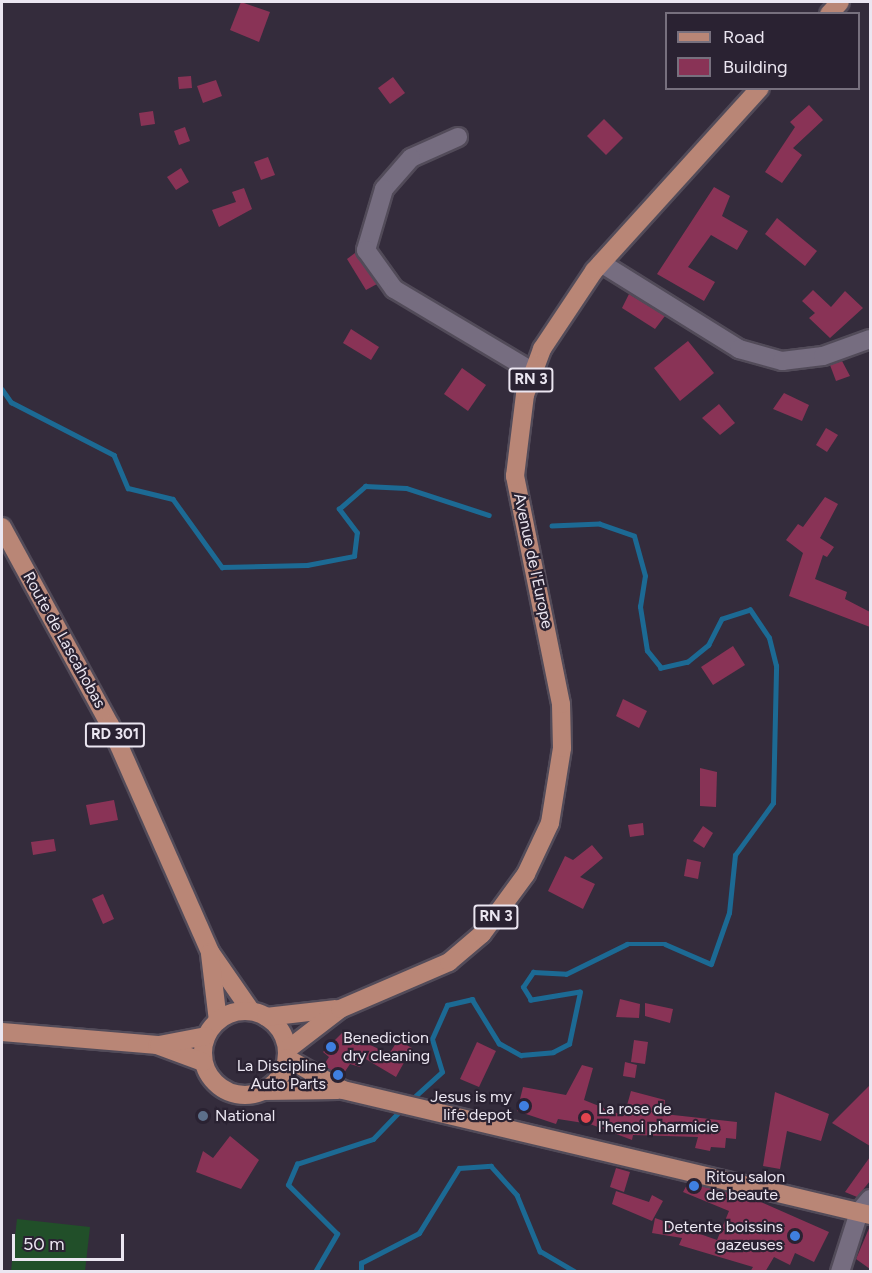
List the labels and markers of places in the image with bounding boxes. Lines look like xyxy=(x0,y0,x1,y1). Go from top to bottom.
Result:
place label: Benediction dry cleaning xyxy=(343,1028,430,1066)
marker: Benediction dry cleaning xyxy=(324,1040,338,1054)
place label: La Discipline Auto Parts xyxy=(237,1056,326,1094)
marker: La Discipline Auto Parts xyxy=(331,1068,345,1082)
place label: Jesus is my life depot xyxy=(430,1087,512,1125)
marker: Jesus is my life depot xyxy=(517,1099,531,1113)
place label: La rose de l'henoi pharmicie xyxy=(598,1099,719,1137)
place label: National xyxy=(215,1106,275,1126)
marker: National xyxy=(196,1109,210,1123)
marker: La rose de l'henoi pharmicie xyxy=(579,1111,593,1125)
place label: Ritou salon de beaute xyxy=(706,1167,785,1205)
marker: Ritou salon de beaute xyxy=(687,1179,701,1193)
place label: Detente boissins gazeuses xyxy=(664,1217,783,1255)
marker: Detente boissins gazeuses xyxy=(788,1229,802,1243)

